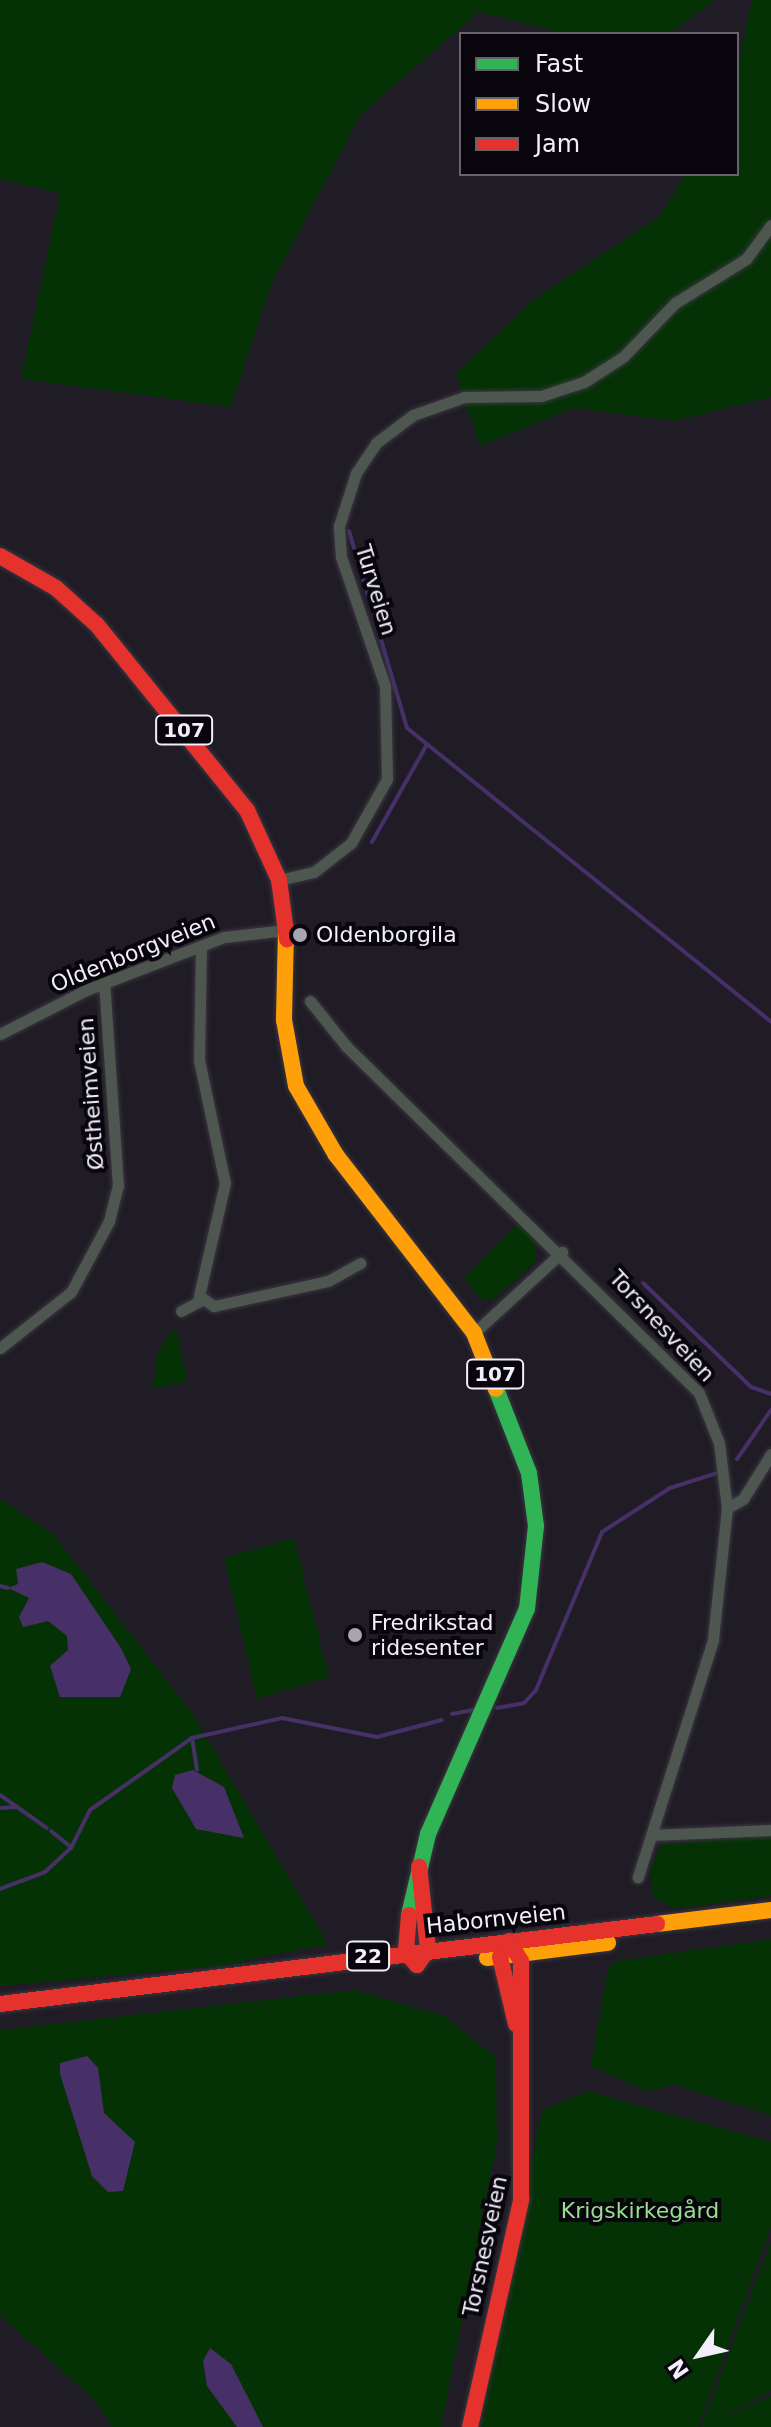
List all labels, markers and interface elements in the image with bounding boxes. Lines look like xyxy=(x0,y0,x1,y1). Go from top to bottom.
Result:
legend xyxy=(459,32,739,176)
text: Fast xyxy=(535,50,583,78)
text: Slow xyxy=(535,90,591,118)
text: Jam xyxy=(535,130,580,158)
street label: Turveien xyxy=(350,542,402,638)
road number: 107 xyxy=(154,714,214,746)
street label: Oldenborgveien xyxy=(47,908,219,998)
place label: Oldenborgila xyxy=(316,922,457,948)
marker: Oldenborgila xyxy=(291,926,309,944)
street label: Østheimveien xyxy=(73,1017,109,1171)
street label: Torsnesveien xyxy=(604,1265,720,1387)
road number: 107 xyxy=(465,1358,525,1390)
place label: Fredrikstad ridesenter xyxy=(371,1609,494,1660)
marker: Fredrikstad ridesenter xyxy=(346,1626,364,1644)
street label: Habornveien xyxy=(425,1899,567,1939)
road number: 22 xyxy=(346,1940,390,1972)
street label: Torsnesveien xyxy=(457,2173,513,2319)
park label: Krigskirkegård xyxy=(561,2198,719,2224)
north arrow xyxy=(659,2315,739,2395)
text: N xyxy=(663,2354,694,2383)

